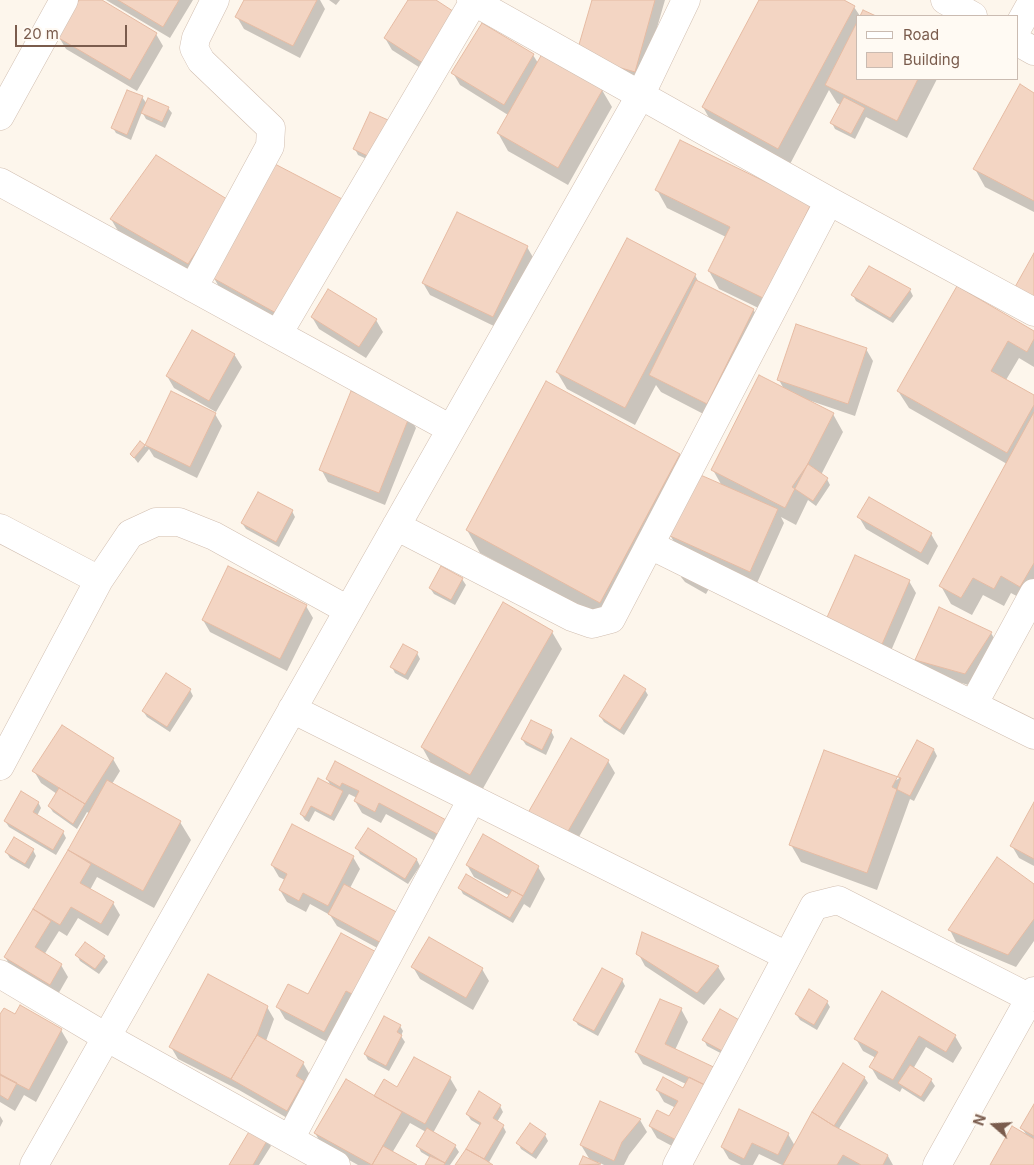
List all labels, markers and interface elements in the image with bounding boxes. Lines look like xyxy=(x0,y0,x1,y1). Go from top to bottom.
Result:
scale bar xyxy=(18,15,130,47)
legend xyxy=(856,15,1019,80)
text: 20 m xyxy=(23,24,59,43)
text: Road xyxy=(903,25,939,44)
text: Building xyxy=(903,50,960,69)
north arrow xyxy=(969,1100,1019,1150)
text: N xyxy=(970,1112,989,1128)

